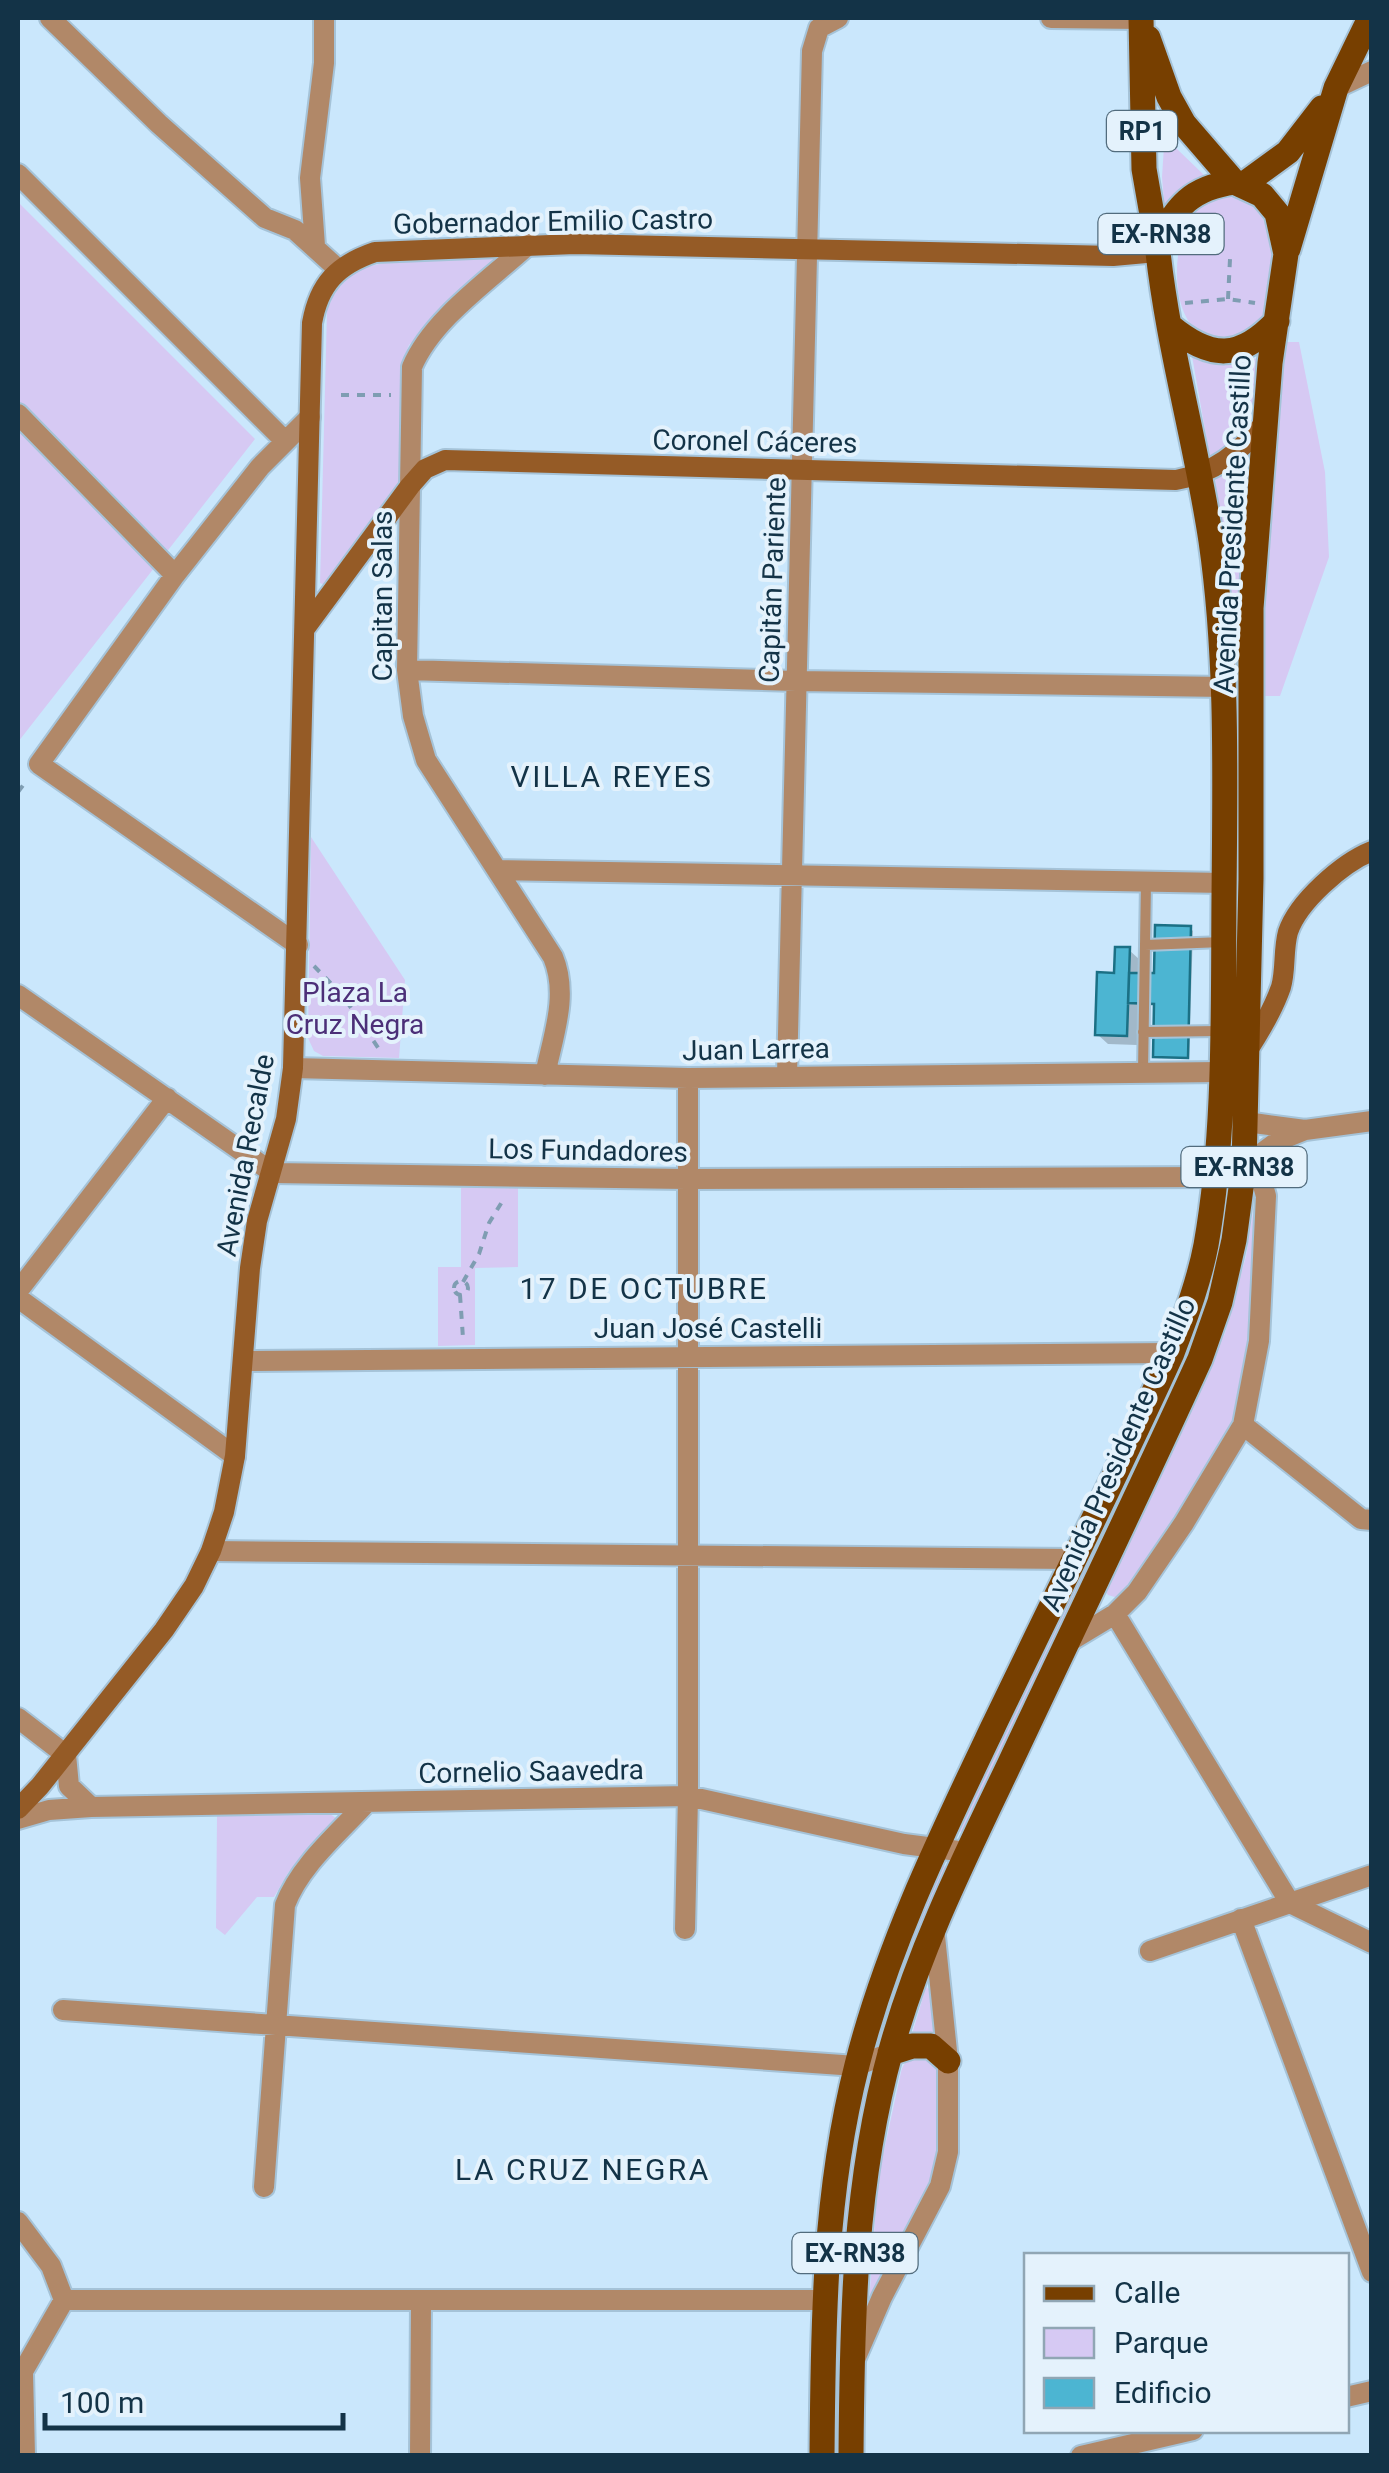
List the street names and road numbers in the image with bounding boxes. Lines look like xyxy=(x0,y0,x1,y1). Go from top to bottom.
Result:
road number: RP1 xyxy=(1107,111,1177,151)
street label: Gobernador Emilio Castro xyxy=(393,202,713,241)
road number: EX-RN38 xyxy=(1098,214,1224,254)
street label: Avenida Presidente Castillo xyxy=(1207,354,1258,694)
street label: Coronel Cáceres xyxy=(652,423,858,460)
street label: Capitán Pariente xyxy=(752,476,793,684)
street label: Capitan Salas xyxy=(366,510,399,682)
street label: Juan Larrea xyxy=(682,1032,830,1067)
street label: Avenida Recalde xyxy=(210,1051,281,1259)
street label: Los Fundadores xyxy=(488,1132,688,1169)
road number: EX-RN38 xyxy=(1182,1147,1306,1187)
street label: Avenida Presidente Castillo xyxy=(1034,1292,1203,1616)
street label: Juan José Castelli xyxy=(594,1312,822,1345)
street label: Cornelio Saavedra xyxy=(418,1753,644,1790)
road number: EX-RN38 xyxy=(792,2233,918,2273)

